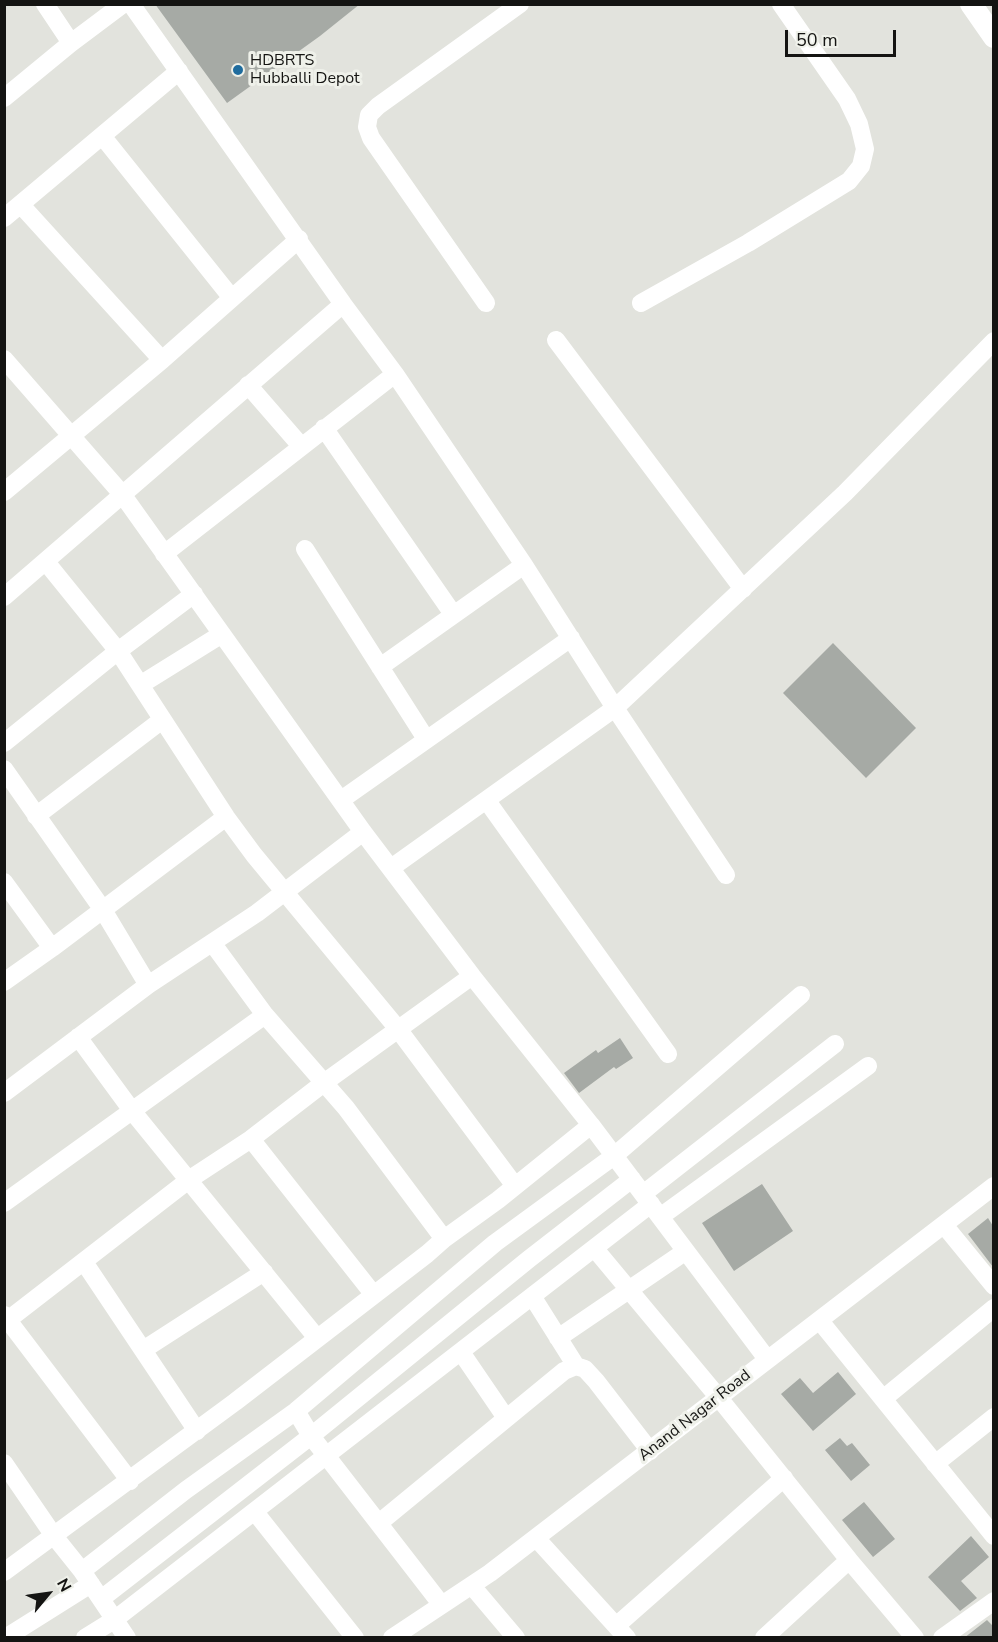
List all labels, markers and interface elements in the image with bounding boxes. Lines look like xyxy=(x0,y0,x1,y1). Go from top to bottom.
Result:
scale bar xyxy=(788,18,899,56)
text: 50 m xyxy=(796,28,838,52)
place label: HDBRTS Hubballi Depot xyxy=(250,51,360,89)
marker: HDBRTS Hubballi Depot xyxy=(231,63,245,77)
street label: Anand Nagar Road xyxy=(635,1366,755,1466)
north arrow xyxy=(18,1564,78,1624)
text: N xyxy=(51,1575,76,1596)

